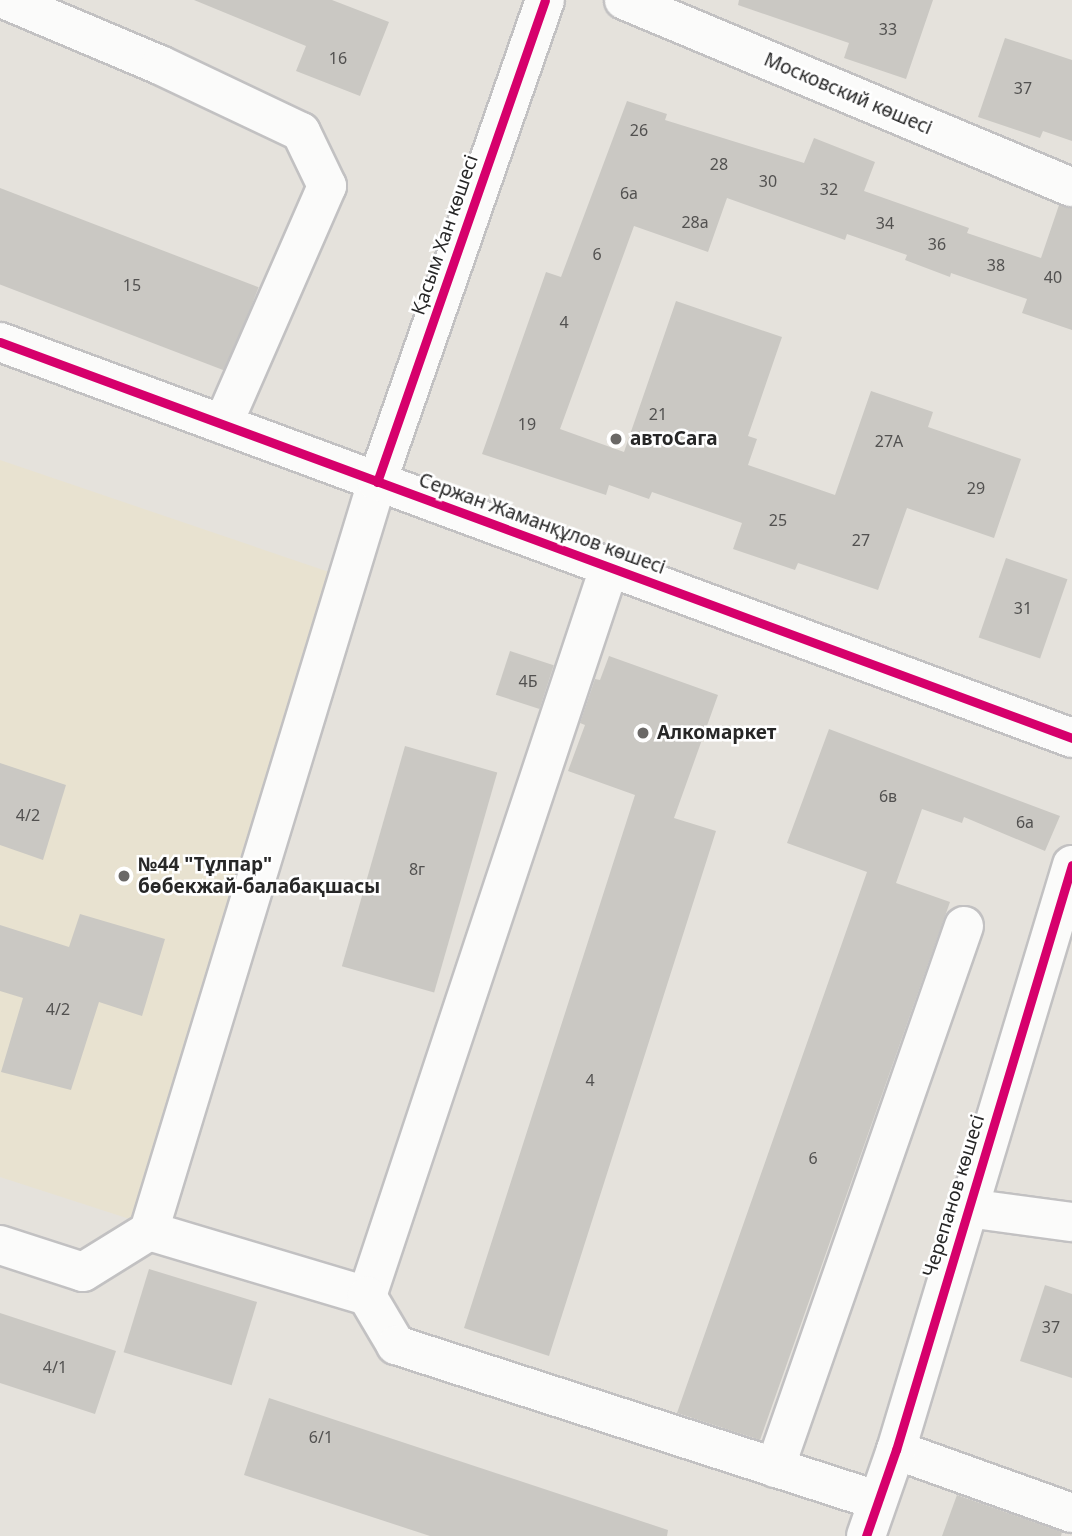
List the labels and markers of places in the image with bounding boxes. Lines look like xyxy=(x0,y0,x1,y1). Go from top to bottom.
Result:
place label: автоСага xyxy=(630,428,718,450)
marker: автоСага xyxy=(608,431,624,447)
place label: Алкомаркет xyxy=(657,722,776,744)
marker: Алкомаркет xyxy=(635,725,651,741)
place label: №44 "Тұлпар" бөбекжай-балабақшасы xyxy=(138,854,380,898)
marker: №44 "Тұлпар" бөбекжай-балабақшасы xyxy=(116,868,132,884)

